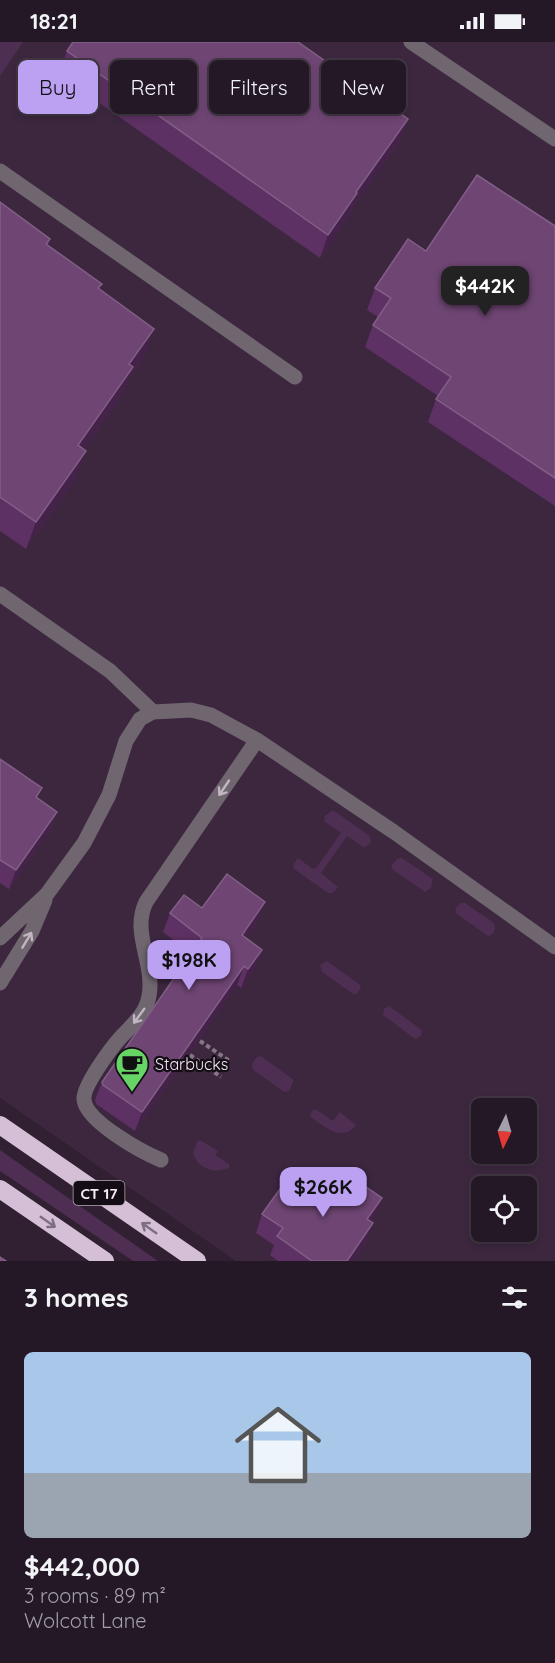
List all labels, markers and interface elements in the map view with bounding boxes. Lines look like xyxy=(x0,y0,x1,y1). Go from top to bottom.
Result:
text: 18:21 xyxy=(30,7,78,35)
chip: Buy xyxy=(18,60,98,114)
chip: Rent xyxy=(110,60,197,114)
chip: Filters xyxy=(209,60,309,114)
chip: New xyxy=(321,60,406,114)
pin: $442K xyxy=(443,266,527,317)
text: $442K xyxy=(455,273,515,298)
one-way arrow xyxy=(218,779,230,795)
one-way arrow xyxy=(21,932,33,949)
pin: $198K xyxy=(147,940,231,991)
text: $198K xyxy=(161,947,217,972)
one-way arrow xyxy=(133,1008,145,1024)
cafe icon: Starbucks xyxy=(114,1046,150,1093)
place label: Starbucks xyxy=(155,1054,228,1074)
north arrow xyxy=(471,1098,537,1164)
map controls xyxy=(471,1098,537,1242)
pin: $266K xyxy=(281,1167,365,1218)
text: $266K xyxy=(294,1174,352,1199)
button: locate xyxy=(471,1176,537,1242)
road number: CT 17 xyxy=(74,1181,124,1205)
one-way arrow xyxy=(40,1216,56,1228)
one-way arrow xyxy=(142,1222,158,1234)
text: 3 homes xyxy=(24,1281,129,1314)
icon: filters xyxy=(498,1281,531,1314)
icon: home xyxy=(224,1391,332,1499)
text: $442,000 xyxy=(24,1550,140,1583)
text: 3 rooms · 89 m² xyxy=(24,1583,166,1608)
text: Wolcott Lane xyxy=(24,1608,147,1633)

